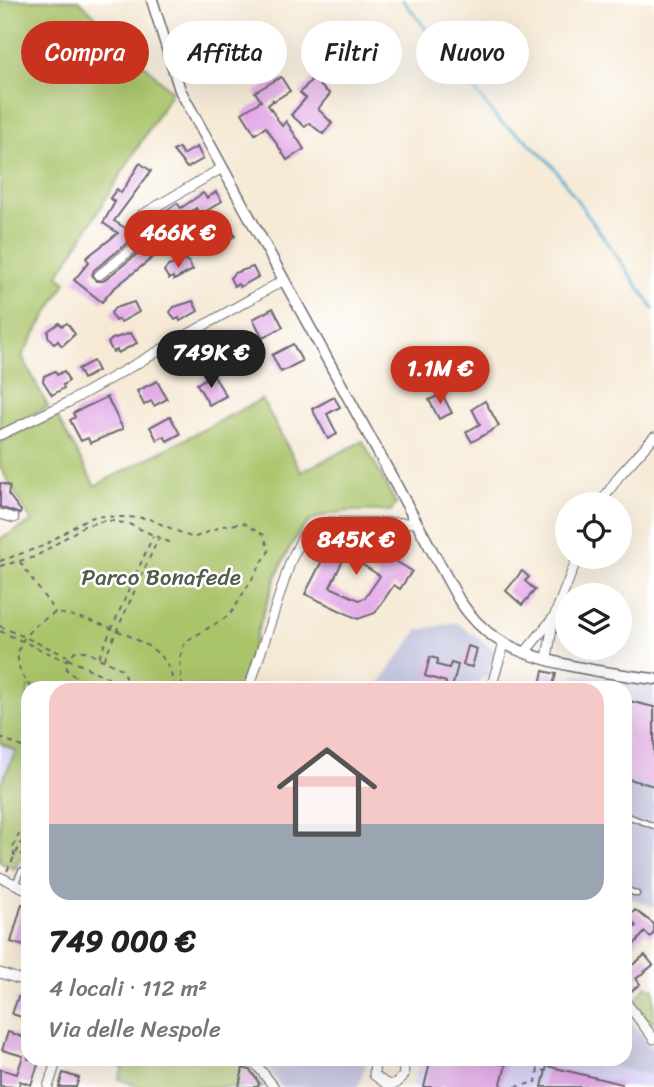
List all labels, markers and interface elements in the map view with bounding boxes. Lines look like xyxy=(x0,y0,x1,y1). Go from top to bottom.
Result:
chip: Compra xyxy=(21,21,149,84)
chip: Affitta xyxy=(163,21,287,84)
chip: Filtri xyxy=(301,21,402,84)
chip: Nuovo xyxy=(416,21,529,84)
pin: 466K € xyxy=(121,210,235,270)
text: 466K € xyxy=(140,212,216,253)
pin: 749K € xyxy=(154,330,268,390)
text: 749K € xyxy=(173,332,249,373)
pin: 1.1M € xyxy=(383,346,497,406)
text: 1.1M € xyxy=(407,348,473,389)
map controls xyxy=(555,492,632,660)
button: locate xyxy=(555,492,632,569)
pin: 845K € xyxy=(299,518,413,577)
text: 845K € xyxy=(317,519,395,560)
park label: Parco Bonafede xyxy=(81,557,241,598)
button: layers xyxy=(555,583,632,660)
icon: home xyxy=(264,729,390,855)
text: 749 000 € xyxy=(49,914,196,968)
text: 4 locali · 112 m² xyxy=(49,968,207,1009)
text: Via delle Nespole xyxy=(49,1009,221,1050)

